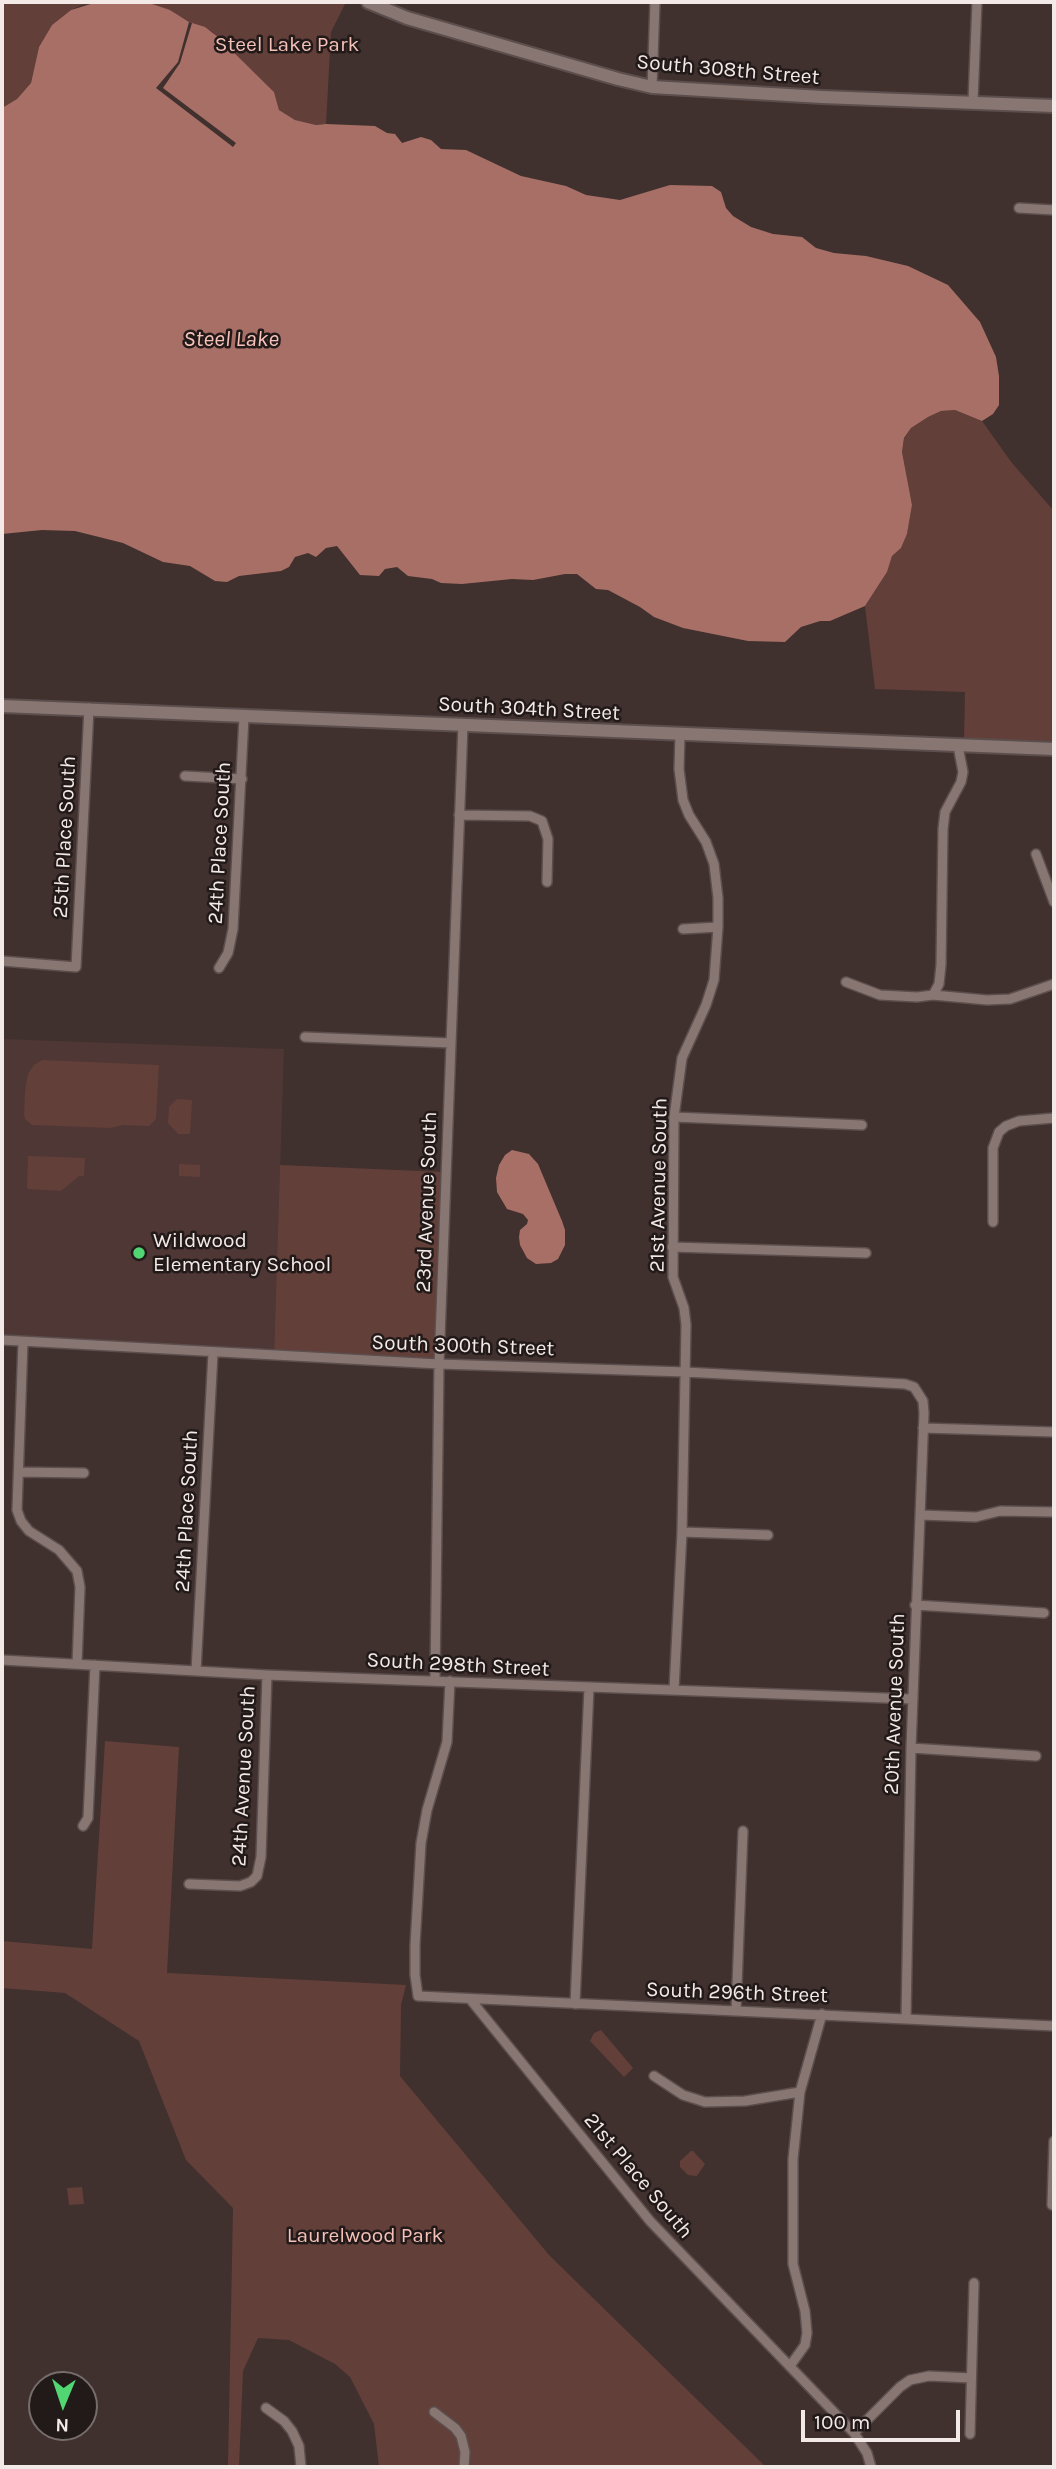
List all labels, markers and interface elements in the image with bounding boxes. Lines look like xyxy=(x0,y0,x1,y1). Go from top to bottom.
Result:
park label: Steel Lake Park xyxy=(215,32,359,58)
street label: South 308th Street xyxy=(636,49,820,91)
water label: Steel Lake xyxy=(183,325,279,353)
street label: South 304th Street xyxy=(437,692,621,726)
street label: 25th Place South xyxy=(48,755,82,919)
street label: 24th Place South xyxy=(203,761,237,925)
street label: 21st Avenue South xyxy=(645,1098,673,1272)
street label: 23rd Avenue South xyxy=(411,1111,443,1293)
place label: Wildwood Elementary School xyxy=(153,1228,331,1278)
marker: Wildwood Elementary School xyxy=(131,1245,147,1261)
street label: South 300th Street xyxy=(371,1330,555,1362)
street label: 24th Place South xyxy=(170,1429,204,1593)
street label: 20th Avenue South xyxy=(879,1613,911,1795)
street label: South 298th Street xyxy=(366,1648,550,1682)
street label: 24th Avenue South xyxy=(227,1685,261,1867)
street label: South 296th Street xyxy=(646,1977,828,2009)
street label: 21st Place South xyxy=(578,2108,698,2244)
park label: Laurelwood Park xyxy=(287,2223,443,2249)
north arrow xyxy=(28,2371,98,2441)
scale bar xyxy=(804,2396,963,2440)
text: 100 m xyxy=(814,2410,871,2434)
text: N xyxy=(55,2414,70,2436)

